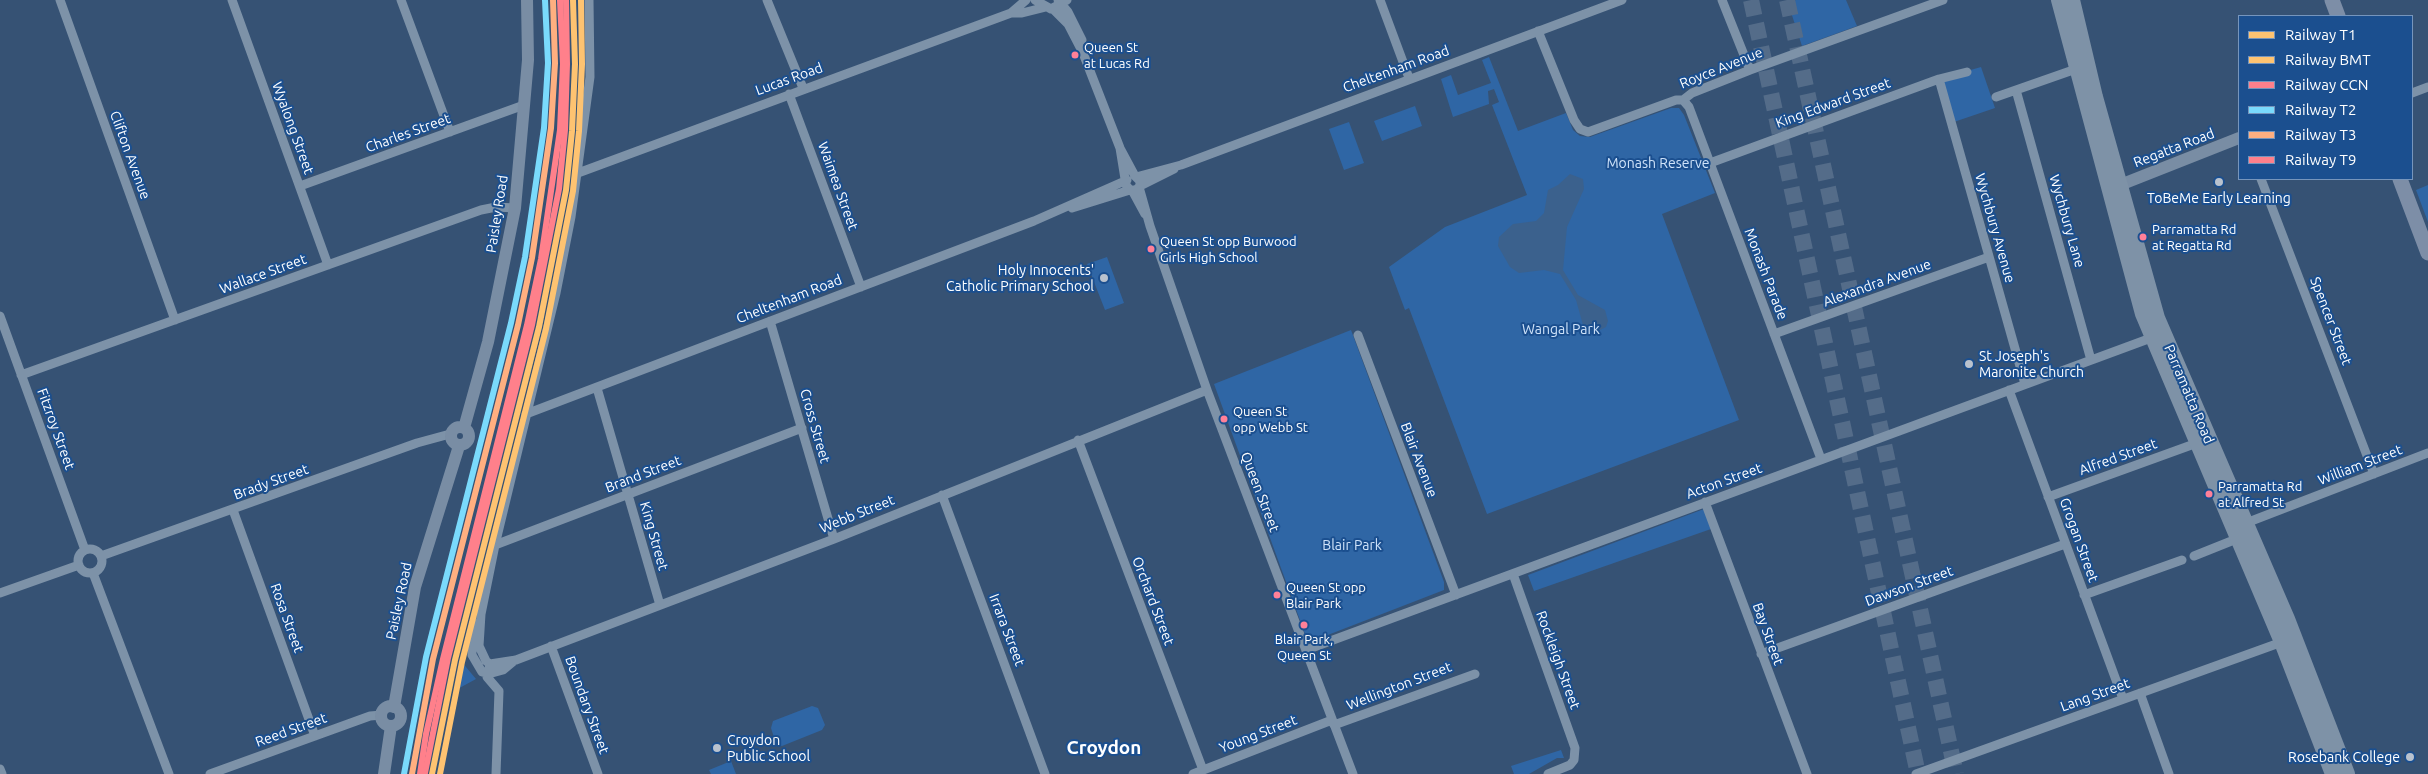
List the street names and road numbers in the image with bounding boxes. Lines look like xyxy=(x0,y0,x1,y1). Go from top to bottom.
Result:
street label: Cheltenham Road xyxy=(1341,42,1451,96)
street label: Royce Avenue xyxy=(1677,44,1765,92)
street label: Lucas Road xyxy=(753,59,825,99)
street label: King Edward Street xyxy=(1773,74,1893,132)
street label: Wyalong Street xyxy=(269,80,317,176)
street label: Clifton Avenue xyxy=(106,108,154,202)
street label: Charles Street xyxy=(363,110,453,156)
street label: Regatta Road xyxy=(2131,125,2217,171)
street label: Waimea Street xyxy=(814,140,862,232)
street label: Wychbury Avenue xyxy=(1971,171,2019,285)
street label: Wychbury Lane xyxy=(2046,173,2088,269)
street label: Paisley Road xyxy=(483,174,511,254)
street label: Monash Parade xyxy=(1741,226,1791,322)
street label: Wallace Street xyxy=(217,251,309,297)
street label: Alexandra Avenue xyxy=(1821,256,1933,310)
street label: Cheltenham Road xyxy=(734,271,844,327)
street label: Spencer Street xyxy=(2306,275,2356,367)
street label: Parramatta Road xyxy=(2161,342,2217,446)
street label: Fitzroy Street xyxy=(34,386,78,472)
street label: Cross Street xyxy=(796,387,834,465)
street label: Blair Avenue xyxy=(1397,420,1441,500)
street label: Alfred Street xyxy=(2077,435,2159,479)
street label: William Street xyxy=(2315,441,2405,489)
street label: Queen Street xyxy=(1237,449,1283,535)
street label: Brand Street xyxy=(603,452,683,496)
street label: Acton Street xyxy=(1684,460,1764,502)
street label: Brady Street xyxy=(231,461,311,503)
street label: Webb Street xyxy=(817,491,897,537)
street label: Grogan Street xyxy=(2056,496,2102,584)
street label: King Street xyxy=(636,500,672,572)
street label: Orchard Street xyxy=(1128,554,1178,648)
street label: Paisley Road xyxy=(383,561,415,641)
street label: Dawson Street xyxy=(1863,562,1955,610)
street label: Rosa Street xyxy=(267,581,307,655)
street label: Irrara Street xyxy=(986,591,1028,669)
street label: Bay Street xyxy=(1749,601,1787,667)
street label: Rockleigh Street xyxy=(1532,608,1584,712)
street label: Boundary Street xyxy=(561,654,613,756)
street label: Wellington Street xyxy=(1344,658,1454,714)
street label: Lang Street xyxy=(2058,675,2132,715)
street label: Reed Street xyxy=(253,709,329,751)
street label: Young Street xyxy=(1217,711,1299,757)

